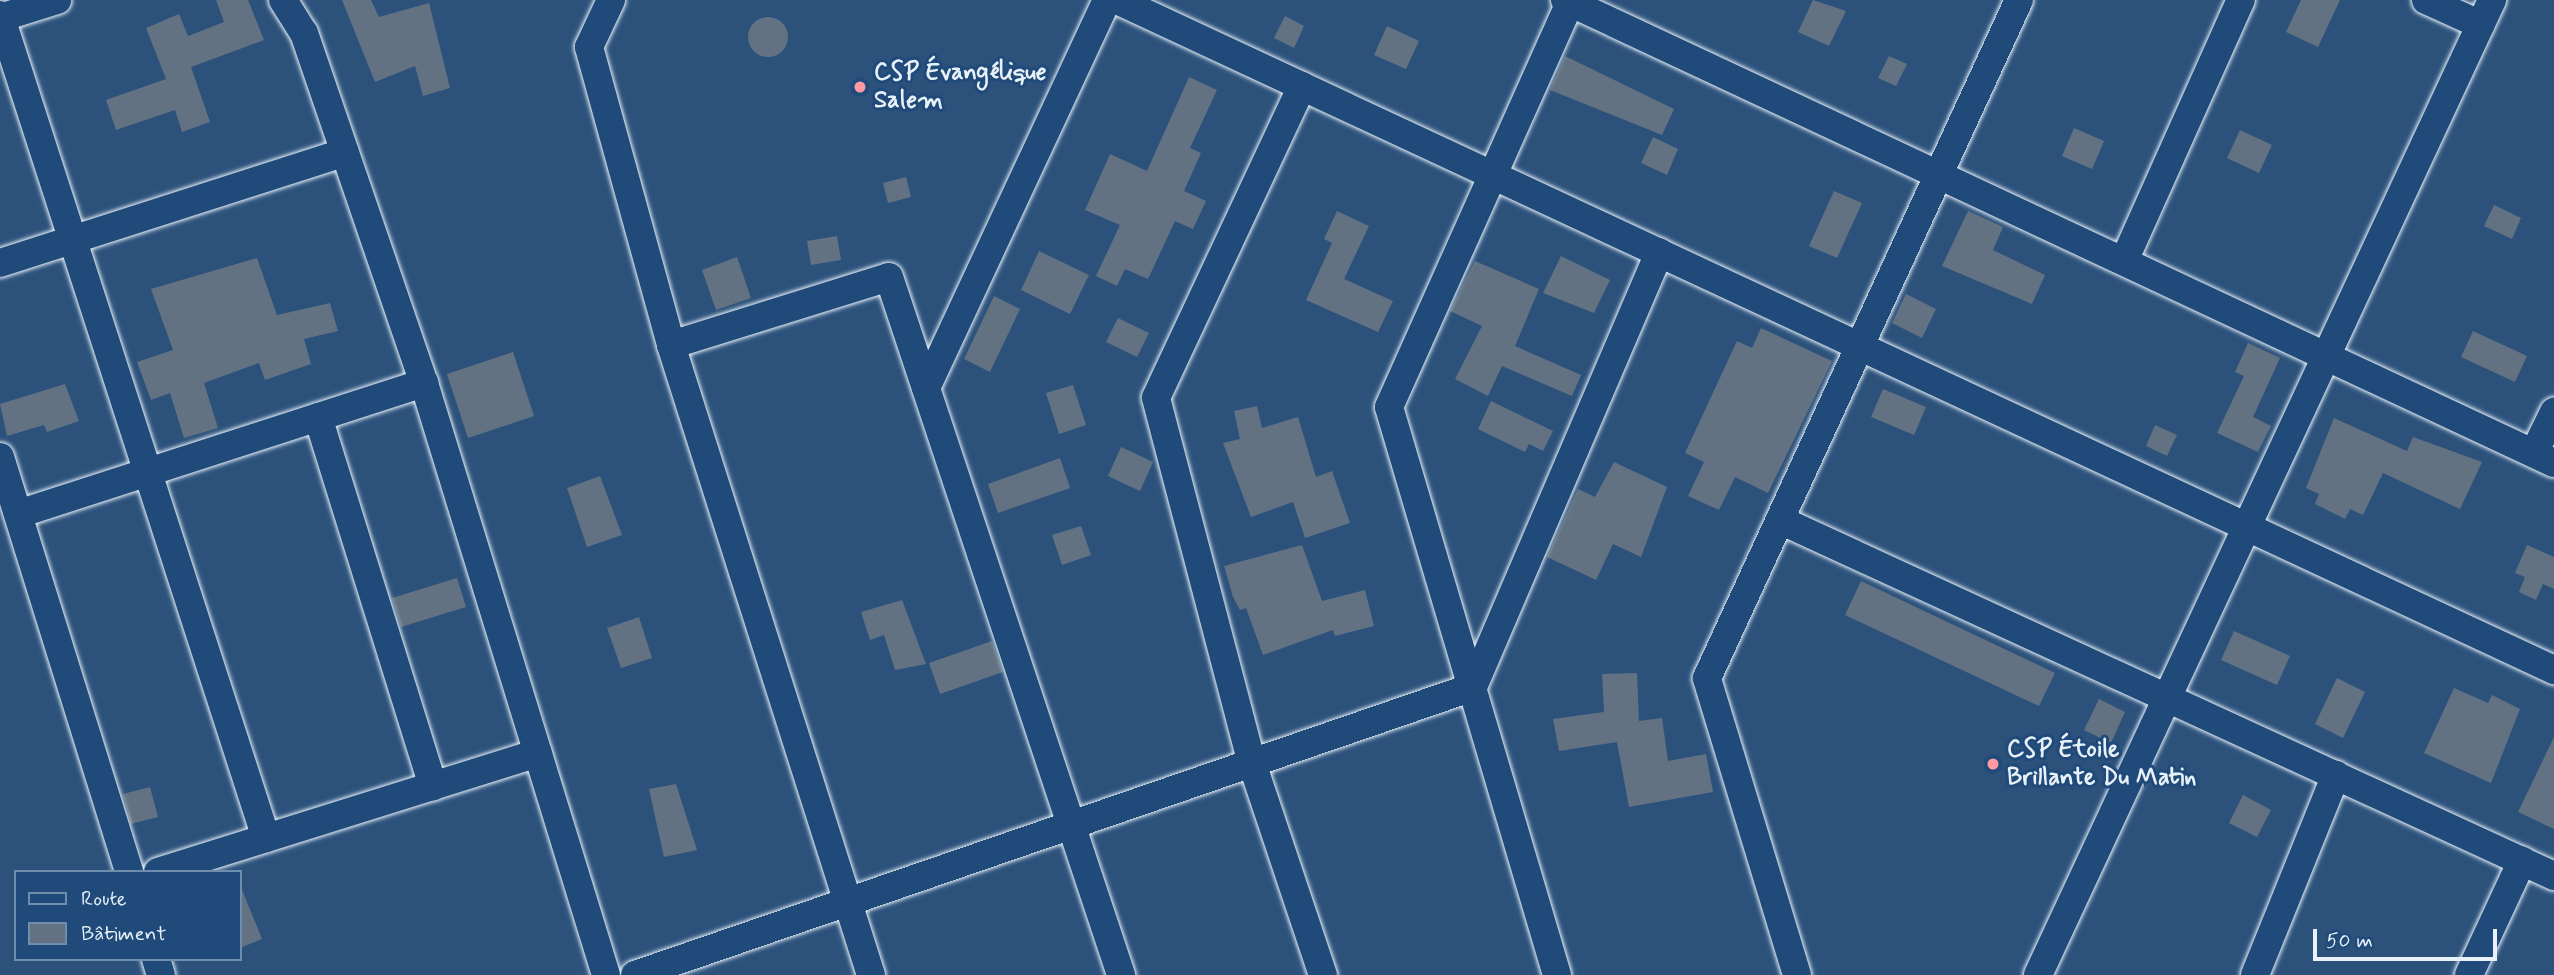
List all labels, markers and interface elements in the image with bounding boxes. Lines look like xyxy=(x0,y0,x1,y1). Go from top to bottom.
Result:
place label: CSP Évangélique Salem xyxy=(874,59,1047,115)
marker: CSP Évangélique Salem xyxy=(852,79,868,95)
place label: CSP Étoile Brillante Du Matin xyxy=(2007,736,2196,792)
marker: CSP Étoile Brillante Du Matin xyxy=(1985,756,2001,772)
legend xyxy=(14,870,242,961)
text: Route xyxy=(81,885,127,913)
scale bar xyxy=(2316,916,2500,960)
text: Bâtiment xyxy=(81,920,166,948)
text: 50 m xyxy=(2326,927,2373,955)

